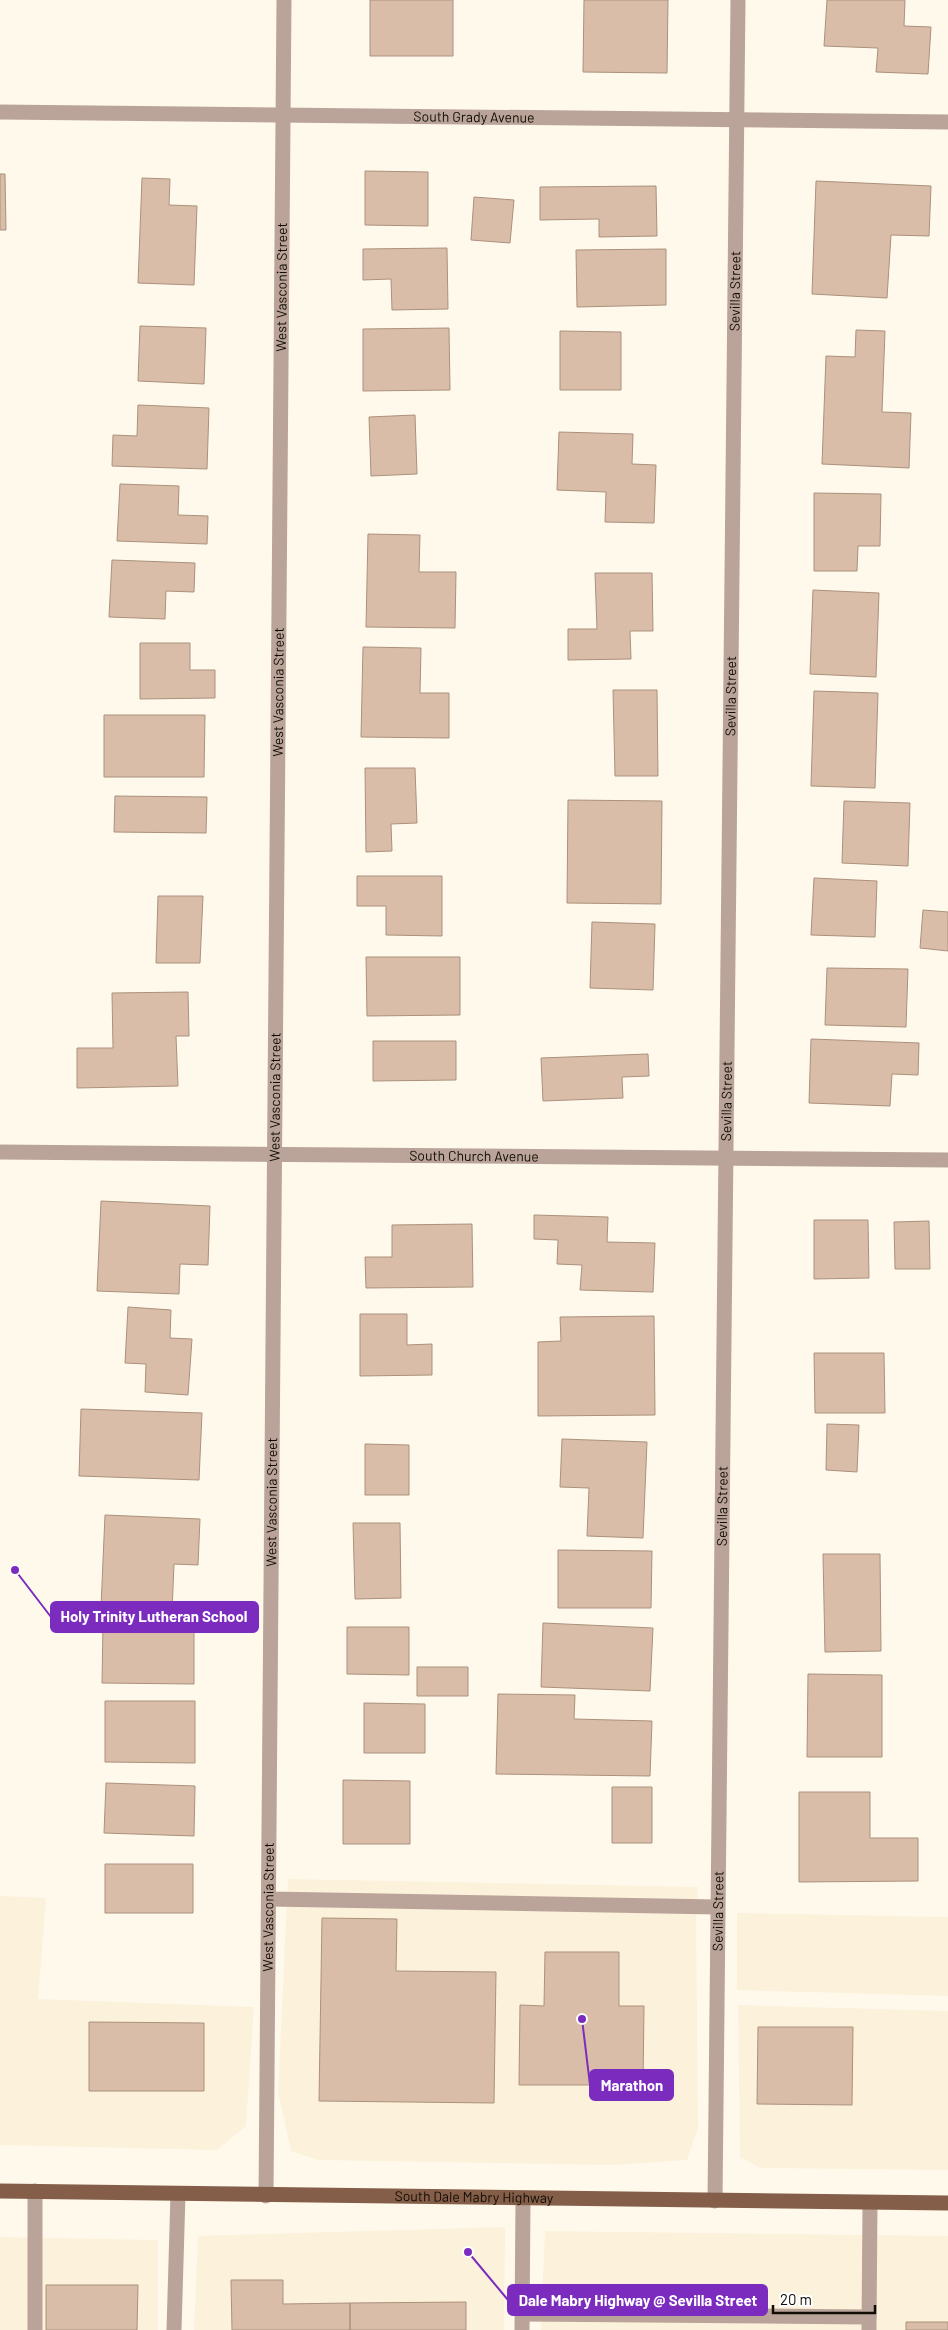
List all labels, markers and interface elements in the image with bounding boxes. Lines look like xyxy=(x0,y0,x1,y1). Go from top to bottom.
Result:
street label: South Grady Avenue xyxy=(413,107,535,126)
street label: West Vasconia Street xyxy=(272,222,290,352)
street label: Sevilla Street xyxy=(726,251,743,331)
street label: West Vasconia Street xyxy=(269,627,287,757)
street label: Sevilla Street xyxy=(721,656,739,736)
street label: West Vasconia Street xyxy=(265,1032,284,1162)
street label: Sevilla Street xyxy=(717,1061,735,1141)
street label: South Church Avenue xyxy=(409,1146,539,1165)
street label: West Vasconia Street xyxy=(262,1437,280,1567)
street label: Sevilla Street xyxy=(713,1466,731,1546)
callout: Holy Trinity Lutheran School xyxy=(51,1602,258,1632)
text: Holy Trinity Lutheran School xyxy=(61,1607,247,1625)
street label: West Vasconia Street xyxy=(259,1842,277,1972)
street label: Sevilla Street xyxy=(709,1871,726,1951)
callout: Marathon xyxy=(590,2070,673,2100)
text: Marathon xyxy=(601,2076,663,2094)
street label: South Dale Mabry Highway xyxy=(394,2187,554,2206)
scale bar xyxy=(773,2282,876,2314)
callout: Dale Mabry Highway @ Sevilla Street xyxy=(508,2285,767,2315)
text: 20 m xyxy=(780,2290,812,2308)
text: Dale Mabry Highway @ Sevilla Street xyxy=(519,2291,758,2309)

